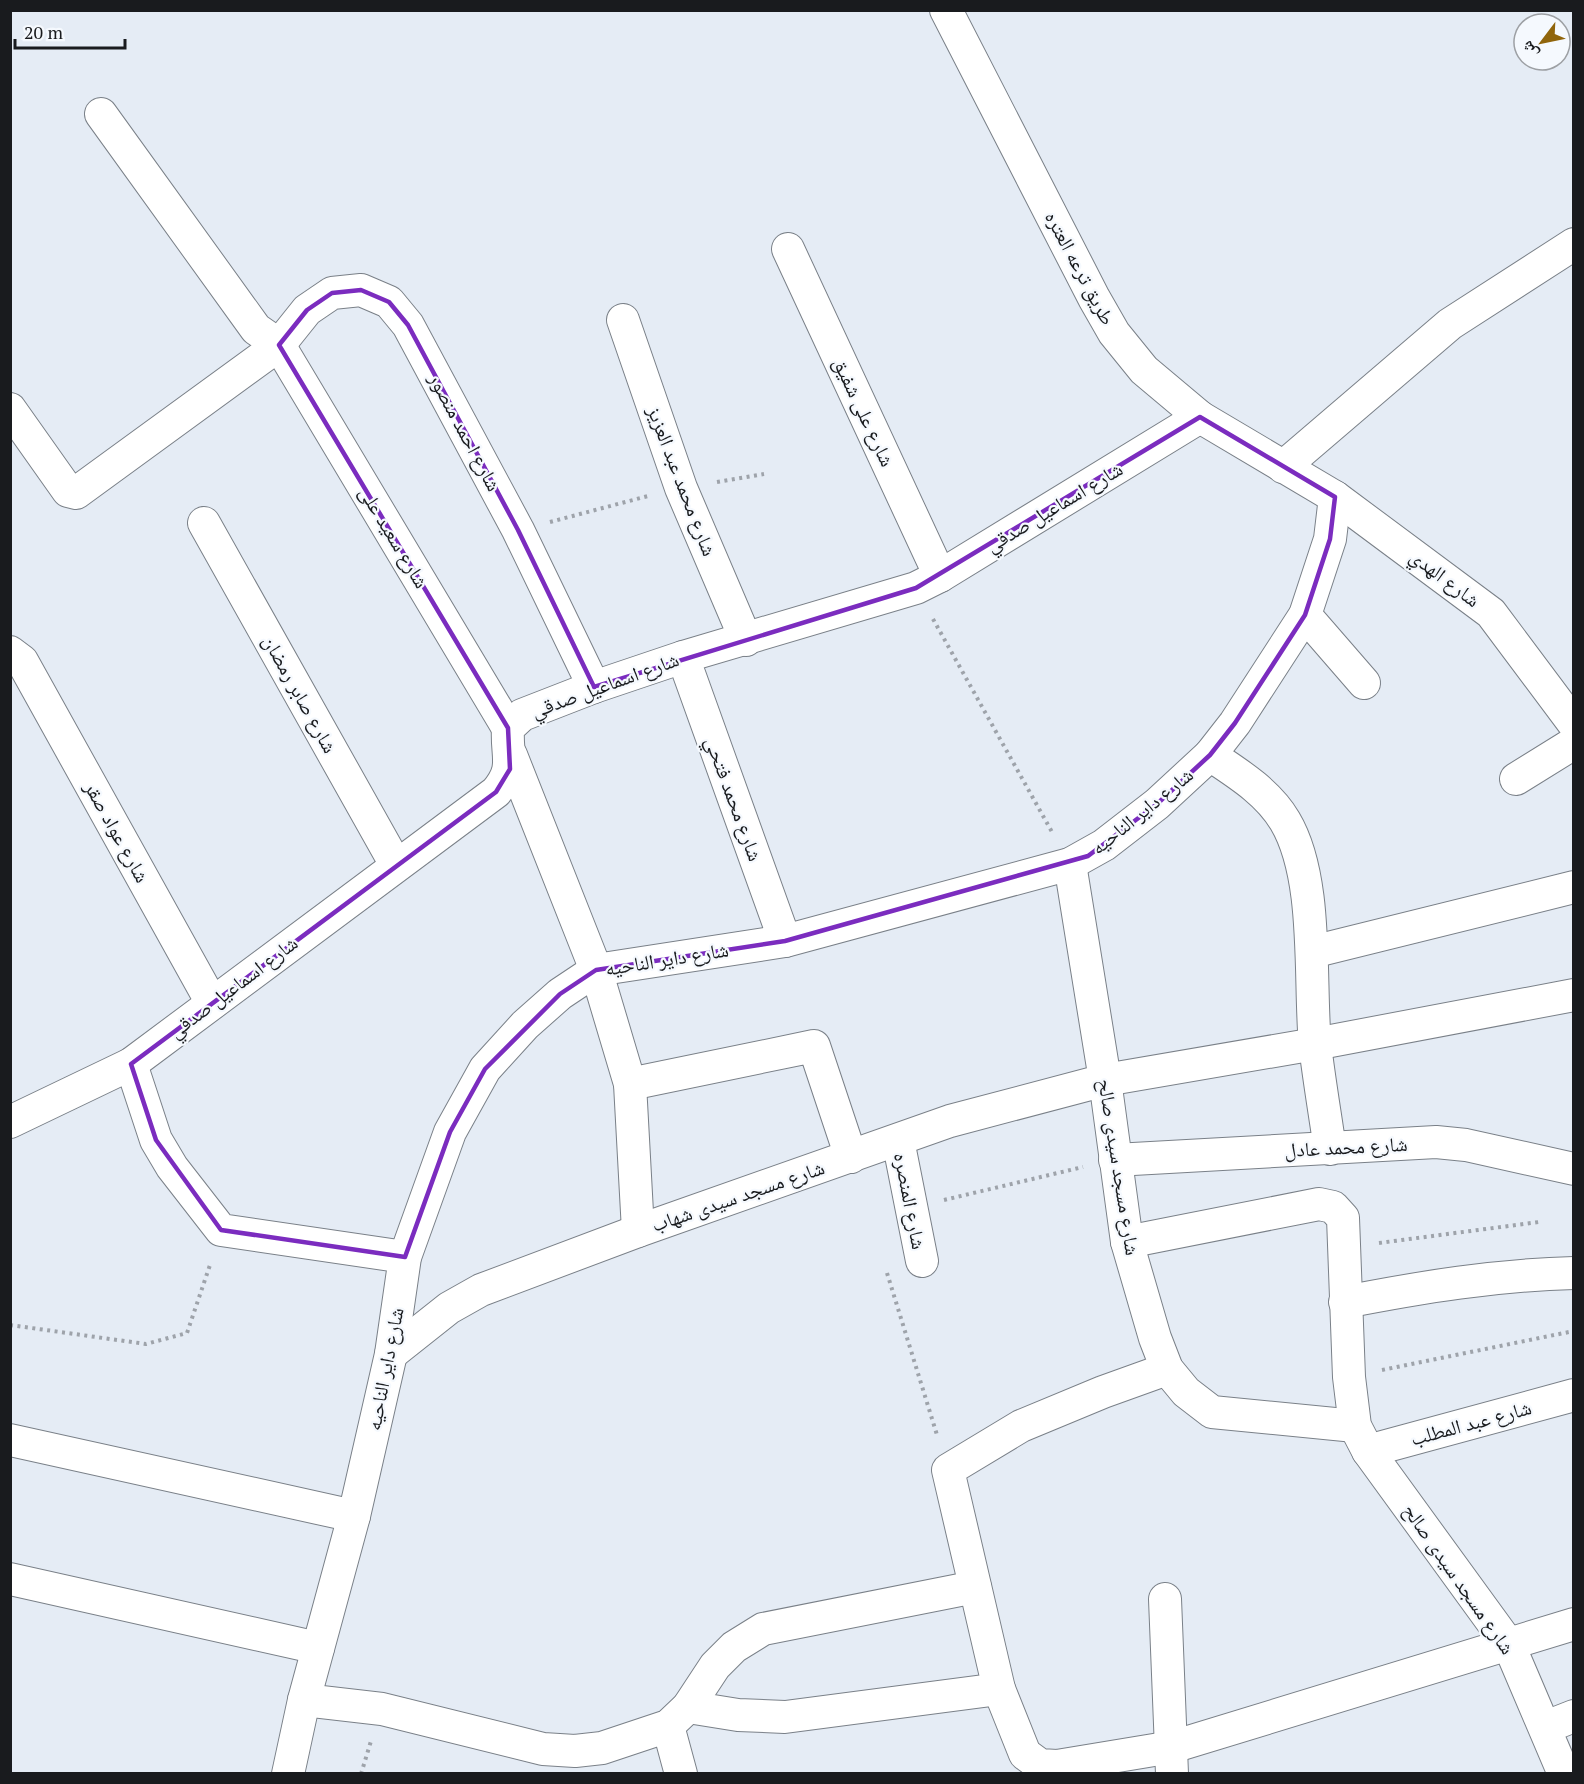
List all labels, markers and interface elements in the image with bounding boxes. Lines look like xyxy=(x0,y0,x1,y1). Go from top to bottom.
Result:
scale bar xyxy=(15,12,124,50)
north arrow xyxy=(1512,12,1572,72)
text: 20 m xyxy=(24,20,64,44)
text: ش xyxy=(1515,37,1543,63)
street label: طريق ترعه العتره xyxy=(1039,206,1122,330)
street label: شارع على شفيق xyxy=(827,353,902,471)
street label: شارع احمد منصور xyxy=(422,367,508,496)
street label: شارع محمد عبد العزيز xyxy=(641,401,723,560)
street label: شارع اسماعيل صدقي xyxy=(980,455,1129,561)
street label: شارع سعيد على xyxy=(353,481,436,593)
street label: شارع الهدي xyxy=(1403,542,1486,615)
street label: شارع صابر رمضان xyxy=(257,630,344,758)
street label: شارع اسماعيل صدقي xyxy=(527,645,684,727)
street label: شارع محمد فتحي xyxy=(697,733,769,866)
street label: شارع داير الناحيه xyxy=(1085,761,1199,860)
street label: شارع عواد صقر xyxy=(78,775,156,887)
street label: شارع اسماعيل صدقي xyxy=(162,929,305,1047)
street label: شارع داير الناحيه xyxy=(603,935,731,982)
street label: شارع مسجد سيدى صالح xyxy=(1092,1077,1147,1257)
street label: شارع محمد عادل xyxy=(1284,1130,1408,1163)
street label: شارع المنصره xyxy=(888,1150,933,1251)
street label: شارع مسجد سيدى شهاب xyxy=(648,1153,828,1238)
street label: شارع داير الناحيه xyxy=(359,1305,410,1433)
street label: شارع عبد المطلب xyxy=(1407,1393,1534,1452)
street label: شارع مسجد سيدى صالح xyxy=(1397,1498,1522,1659)

